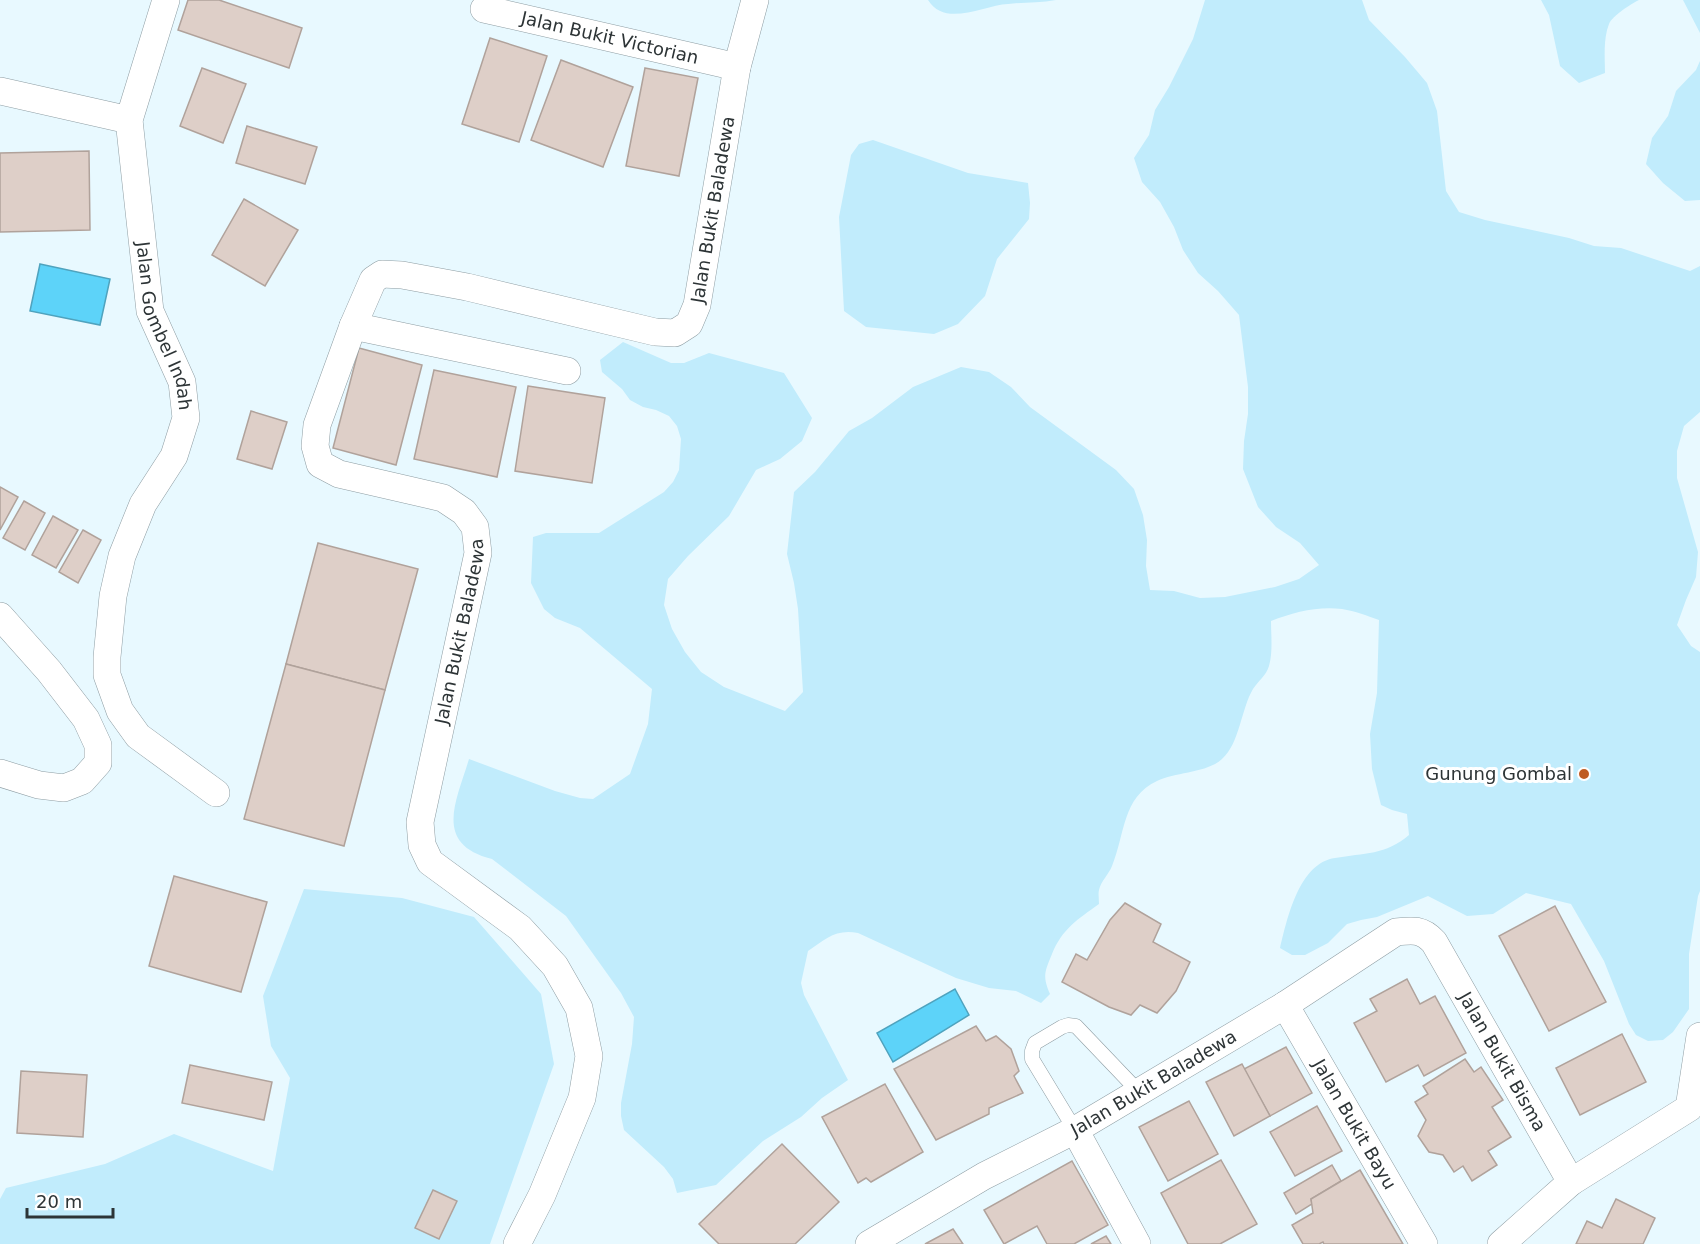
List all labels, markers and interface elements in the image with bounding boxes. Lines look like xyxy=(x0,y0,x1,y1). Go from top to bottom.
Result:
street label: Jalan Bukit Victorian xyxy=(518,7,701,68)
street label: Jalan Bukit Baladewa xyxy=(686,114,739,306)
street label: Jalan Gombel Indah xyxy=(132,240,196,411)
street label: Jalan Bukit Baladewa xyxy=(430,538,488,727)
place label: Gunung Gombal xyxy=(1425,763,1572,784)
marker: Gunung Gombal xyxy=(1577,767,1591,781)
street label: Jalan Bukit Bisma xyxy=(1454,987,1551,1135)
street label: Jalan Bukit Baladewa xyxy=(1066,1025,1240,1141)
street label: Jalan Bukit Bayu xyxy=(1308,1054,1401,1193)
scale bar xyxy=(27,1181,112,1219)
text: 20 m xyxy=(36,1191,82,1212)

